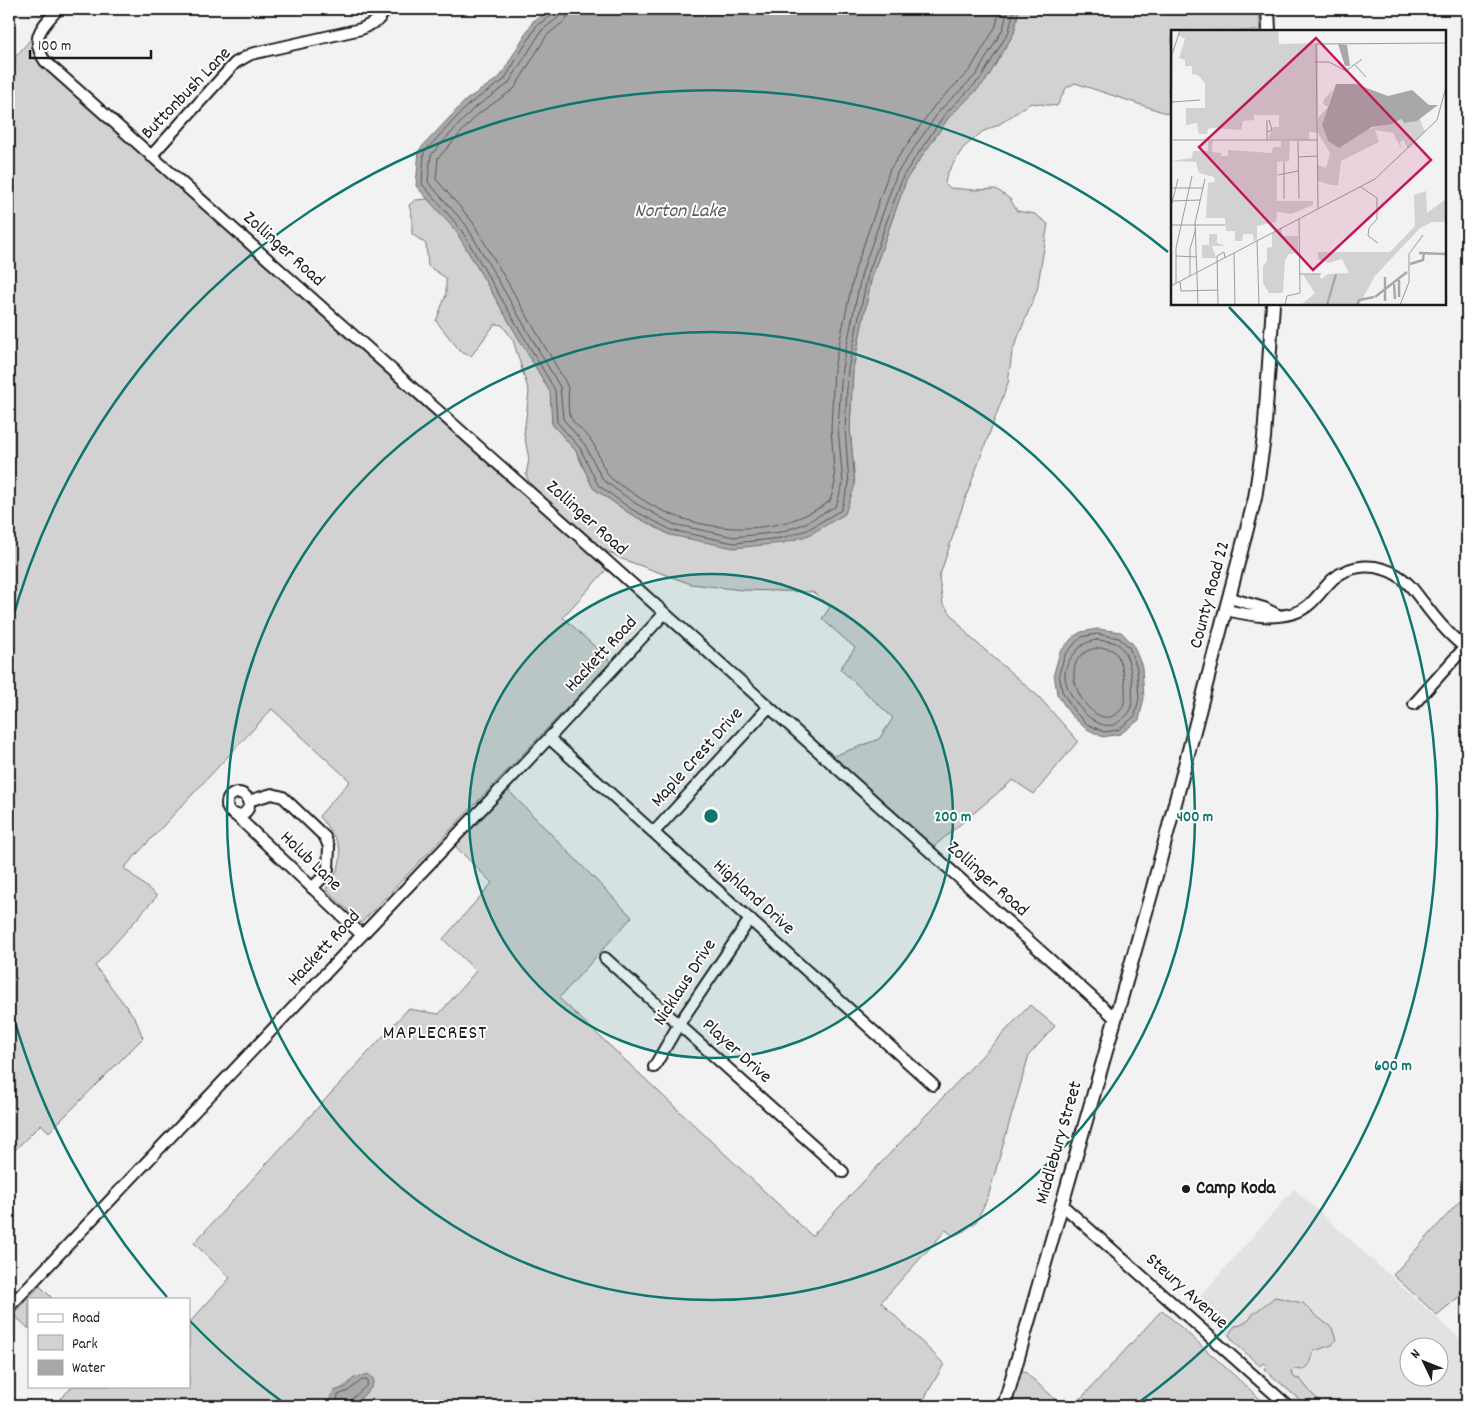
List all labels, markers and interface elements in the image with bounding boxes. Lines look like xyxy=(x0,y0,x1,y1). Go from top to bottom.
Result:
scale bar xyxy=(30,28,151,60)
inset map xyxy=(1171,30,1446,305)
text: 100 m xyxy=(38,36,71,58)
street label: Buttonbush Lane xyxy=(136,42,238,146)
water label: Norton Lake xyxy=(635,198,727,226)
street label: Zollinger Road xyxy=(236,206,330,294)
street label: Zollinger Road xyxy=(539,475,633,563)
street label: County Road 22 xyxy=(1184,538,1238,652)
street label: Hackett Road xyxy=(559,611,645,699)
street label: Maple Crest Drive xyxy=(646,702,750,814)
centre of rings xyxy=(702,807,720,825)
text: 200 m xyxy=(935,807,971,829)
text: 400 m xyxy=(1177,807,1213,829)
street label: Holub Lane xyxy=(273,825,347,899)
street label: Zollinger Road xyxy=(940,836,1034,924)
street label: Highland Drive xyxy=(706,854,800,942)
street label: Hackett Road xyxy=(282,905,368,993)
street label: Nicklaus Drive xyxy=(648,934,724,1032)
street label: Player Drive xyxy=(695,1013,777,1091)
district label: MAPLECREST xyxy=(383,1020,487,1048)
text: 600 m xyxy=(1374,1056,1412,1078)
street label: Middlebury Street xyxy=(1030,1078,1090,1208)
place label: Camp Koda xyxy=(1196,1176,1277,1203)
marker: Camp Koda xyxy=(1180,1183,1192,1195)
street label: Steury Avenue xyxy=(1139,1247,1233,1337)
legend xyxy=(28,1298,190,1388)
text: Road xyxy=(72,1308,100,1330)
text: Park xyxy=(72,1334,98,1356)
north arrow xyxy=(1398,1338,1448,1388)
text: N xyxy=(1406,1345,1426,1364)
text: Water xyxy=(72,1358,106,1380)

